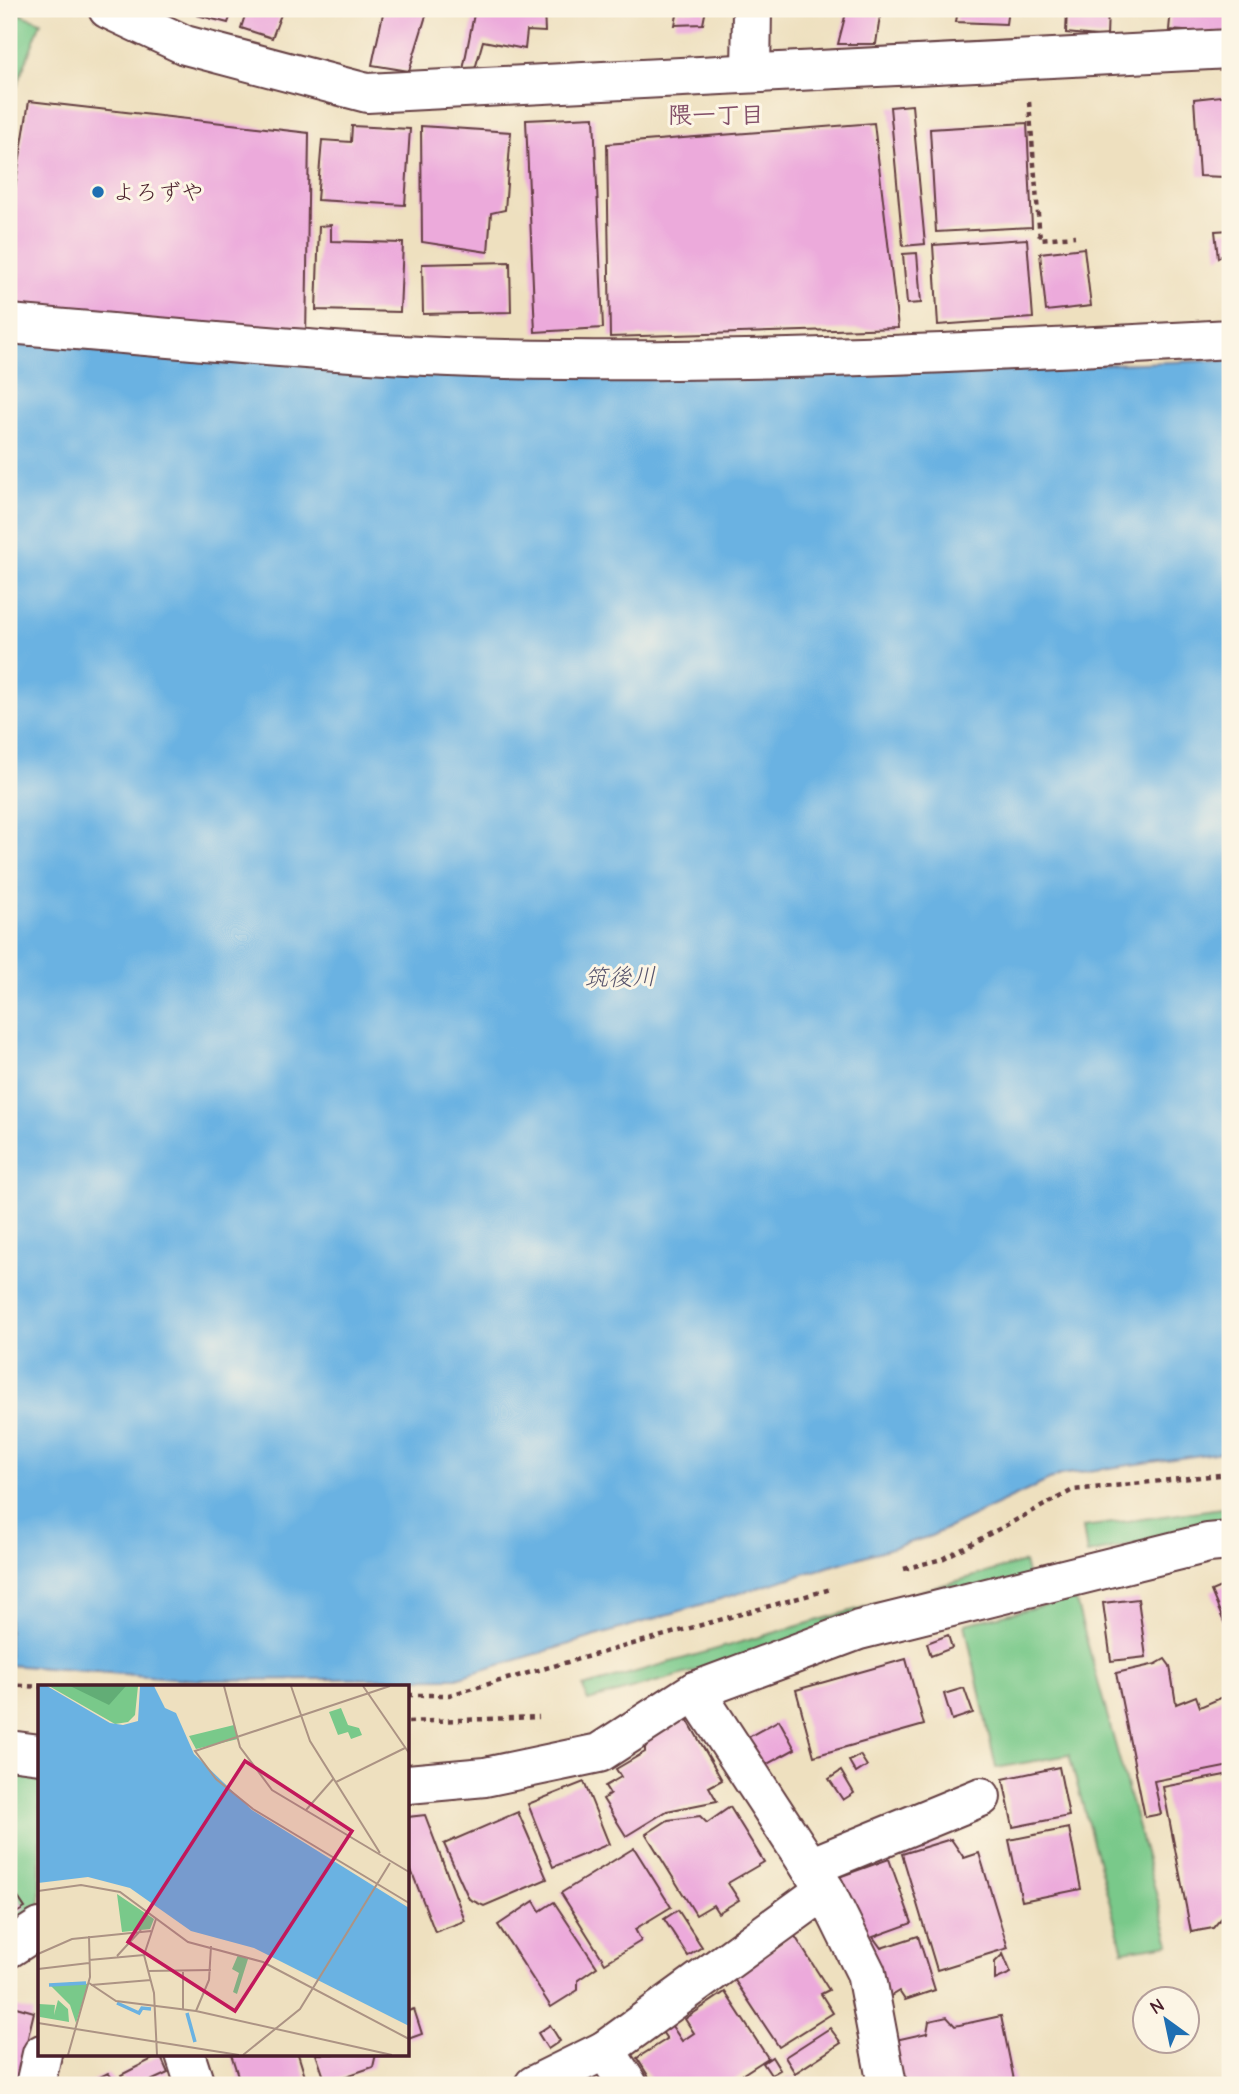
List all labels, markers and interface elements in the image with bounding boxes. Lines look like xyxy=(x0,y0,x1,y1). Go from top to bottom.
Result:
district label: 隈一丁目 xyxy=(668,101,764,129)
place label: よろずや xyxy=(112,179,204,206)
marker: よろずや xyxy=(90,184,106,200)
water label: 筑後川 xyxy=(584,962,656,992)
inset map xyxy=(38,1685,410,2056)
north arrow xyxy=(1130,1986,1200,2056)
text: N xyxy=(1146,1994,1168,2019)

